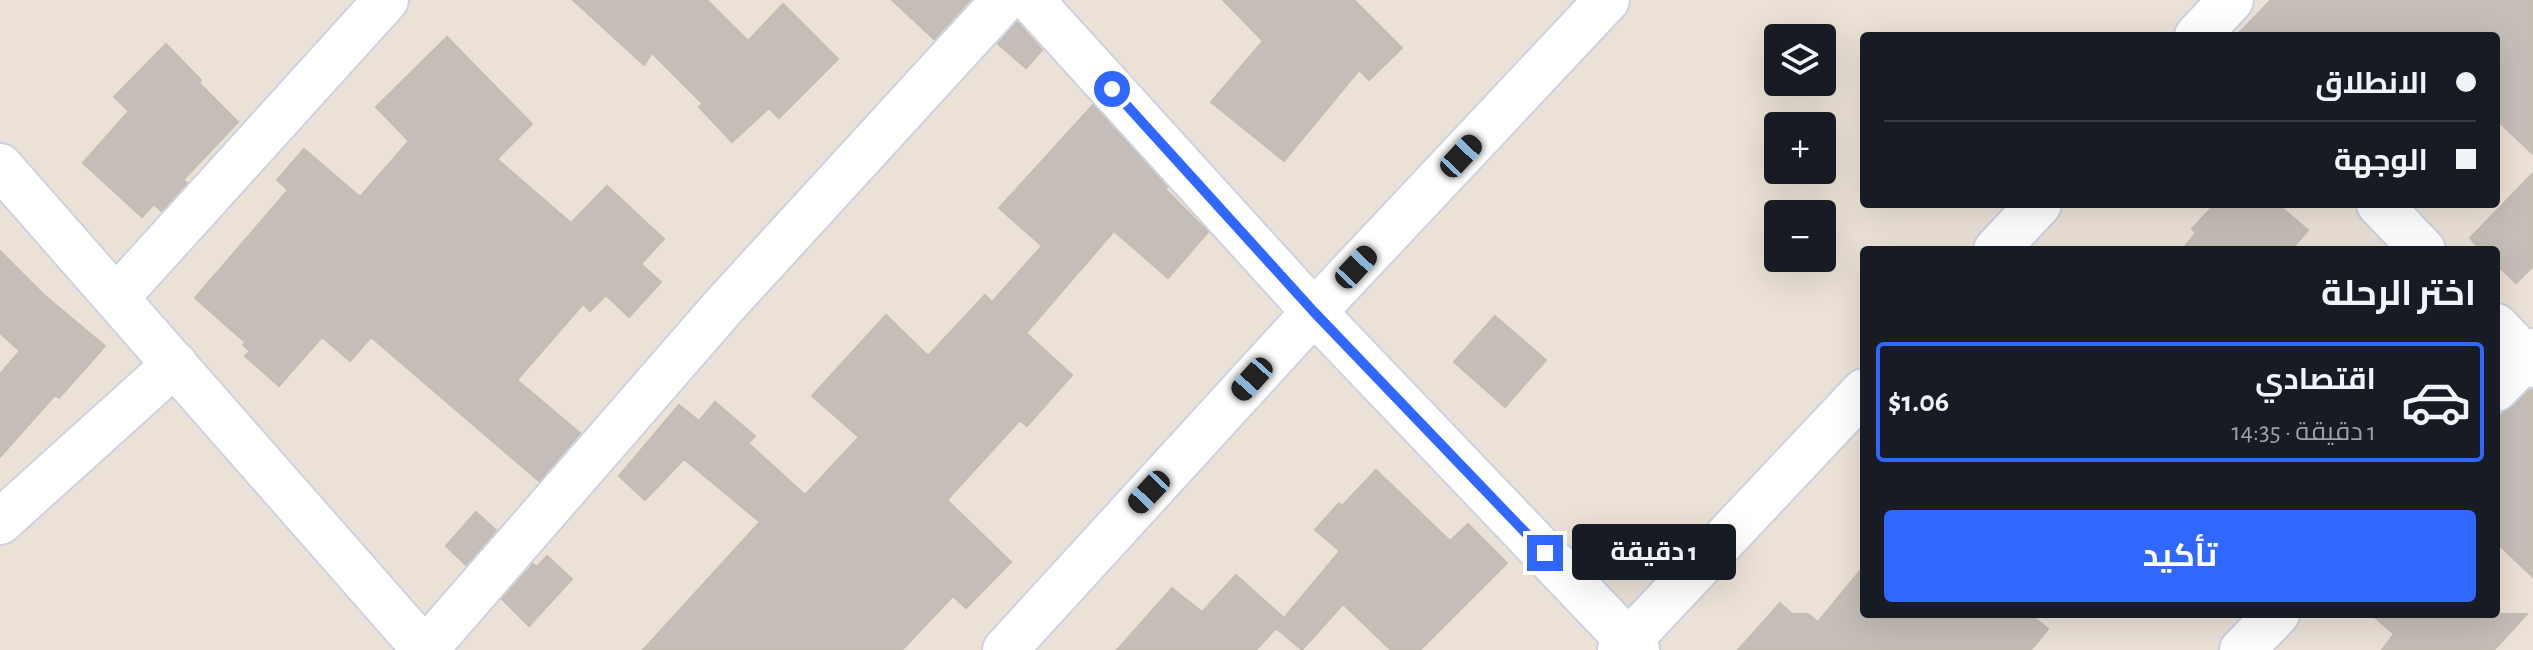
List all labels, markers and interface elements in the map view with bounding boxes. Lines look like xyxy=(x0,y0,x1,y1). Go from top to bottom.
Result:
map controls xyxy=(1764,24,1836,272)
button: layers xyxy=(1764,24,1836,96)
text: الانطلاق xyxy=(2315,69,2428,99)
route start xyxy=(1094,71,1130,107)
button: + xyxy=(1764,112,1836,184)
car xyxy=(1436,130,1486,182)
text: الوجهة xyxy=(2334,146,2428,176)
button: − xyxy=(1764,200,1836,272)
car xyxy=(1331,241,1381,293)
text: اختر الرحلة xyxy=(2321,276,2476,312)
car xyxy=(1227,353,1277,405)
text: اقتصادي xyxy=(2255,365,2376,395)
icon: car xyxy=(2400,366,2472,438)
text: $1.06 xyxy=(1888,387,1949,417)
text: 1 دقيقة · 14:35 xyxy=(2232,419,2376,445)
car xyxy=(1124,466,1174,518)
button: تأكيد xyxy=(1884,510,2476,602)
callout: 1 دقيقة xyxy=(1573,525,1737,581)
route end xyxy=(1527,535,1563,571)
text: 1 دقيقة xyxy=(1611,539,1697,565)

